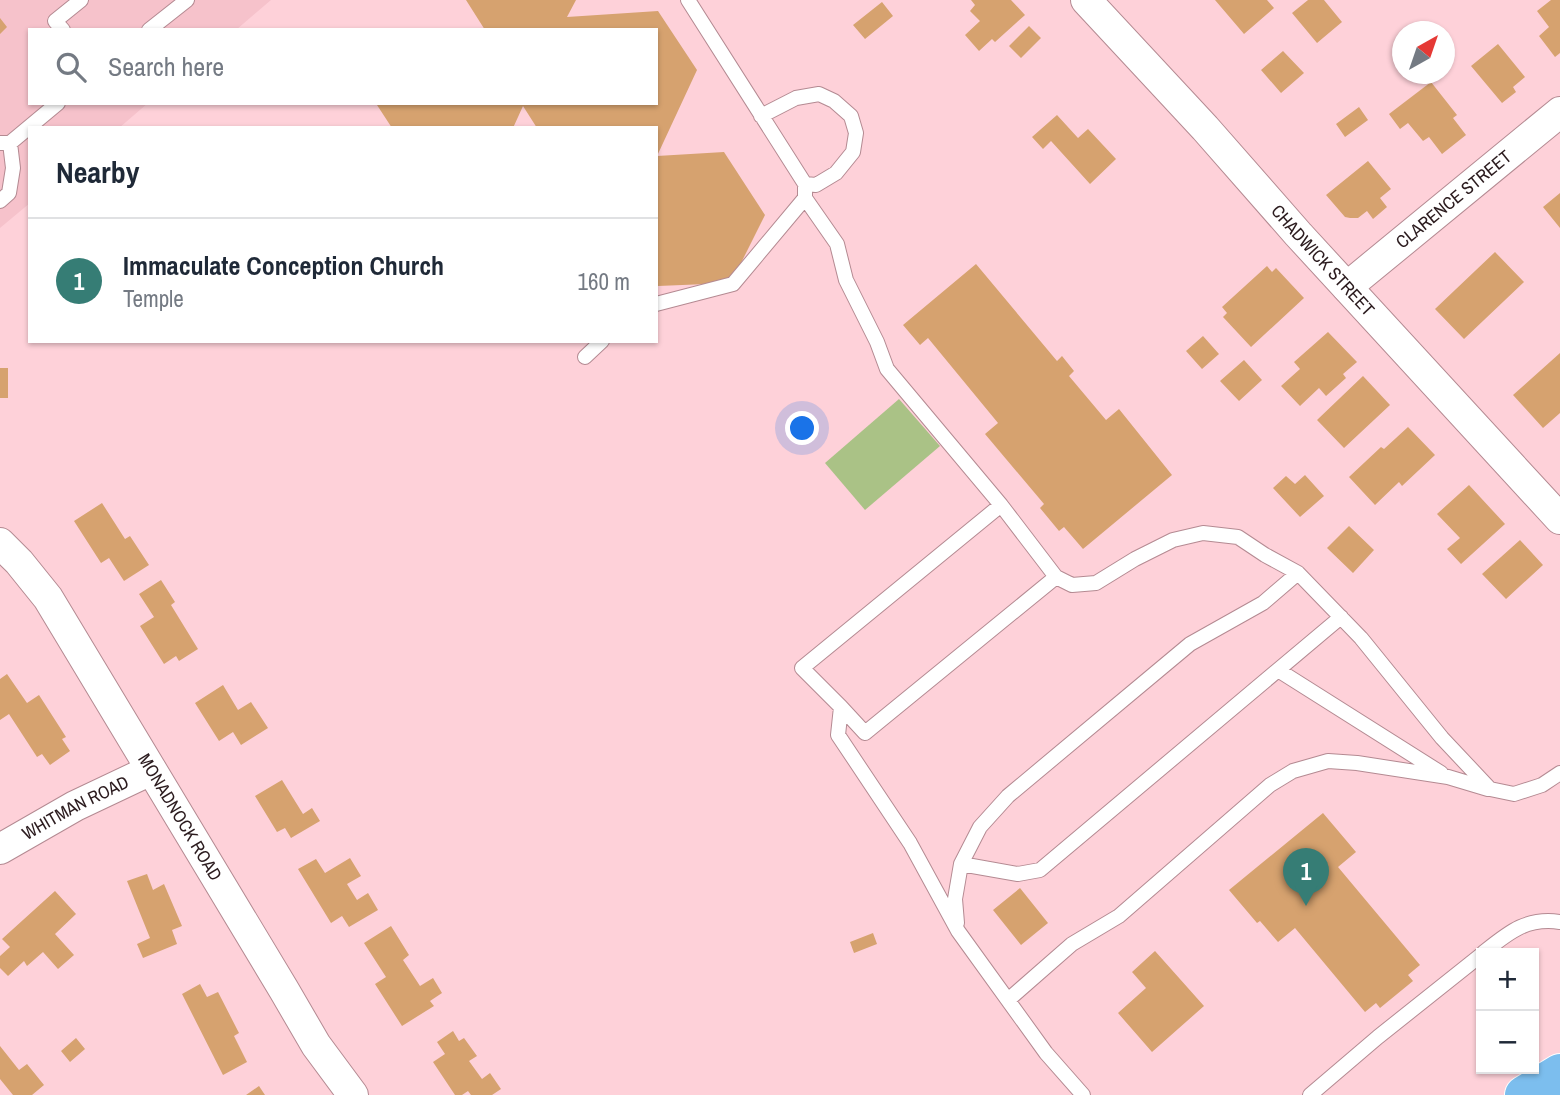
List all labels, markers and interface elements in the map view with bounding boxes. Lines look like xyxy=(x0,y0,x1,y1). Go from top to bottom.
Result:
north arrow xyxy=(1392,21,1455,84)
search box xyxy=(28,28,658,105)
icon: search xyxy=(52,48,90,86)
text: Search here xyxy=(108,49,224,84)
street label: CLARENCE STREET xyxy=(1390,144,1516,254)
text: Nearby xyxy=(56,152,139,192)
street label: CHADWICK STREET xyxy=(1266,199,1380,321)
text: Immaculate Conception Church xyxy=(123,248,444,283)
text: 1 xyxy=(74,266,84,297)
text: 160 m xyxy=(578,266,630,297)
text: Temple xyxy=(123,283,184,314)
your location xyxy=(785,411,819,445)
street label: MONADNOCK ROAD xyxy=(132,749,228,885)
street label: WHITMAN ROAD xyxy=(17,769,133,846)
pin: 1 xyxy=(1283,848,1329,906)
map controls xyxy=(1476,948,1539,1074)
button: + xyxy=(1476,948,1539,1011)
button: − xyxy=(1476,1011,1539,1074)

